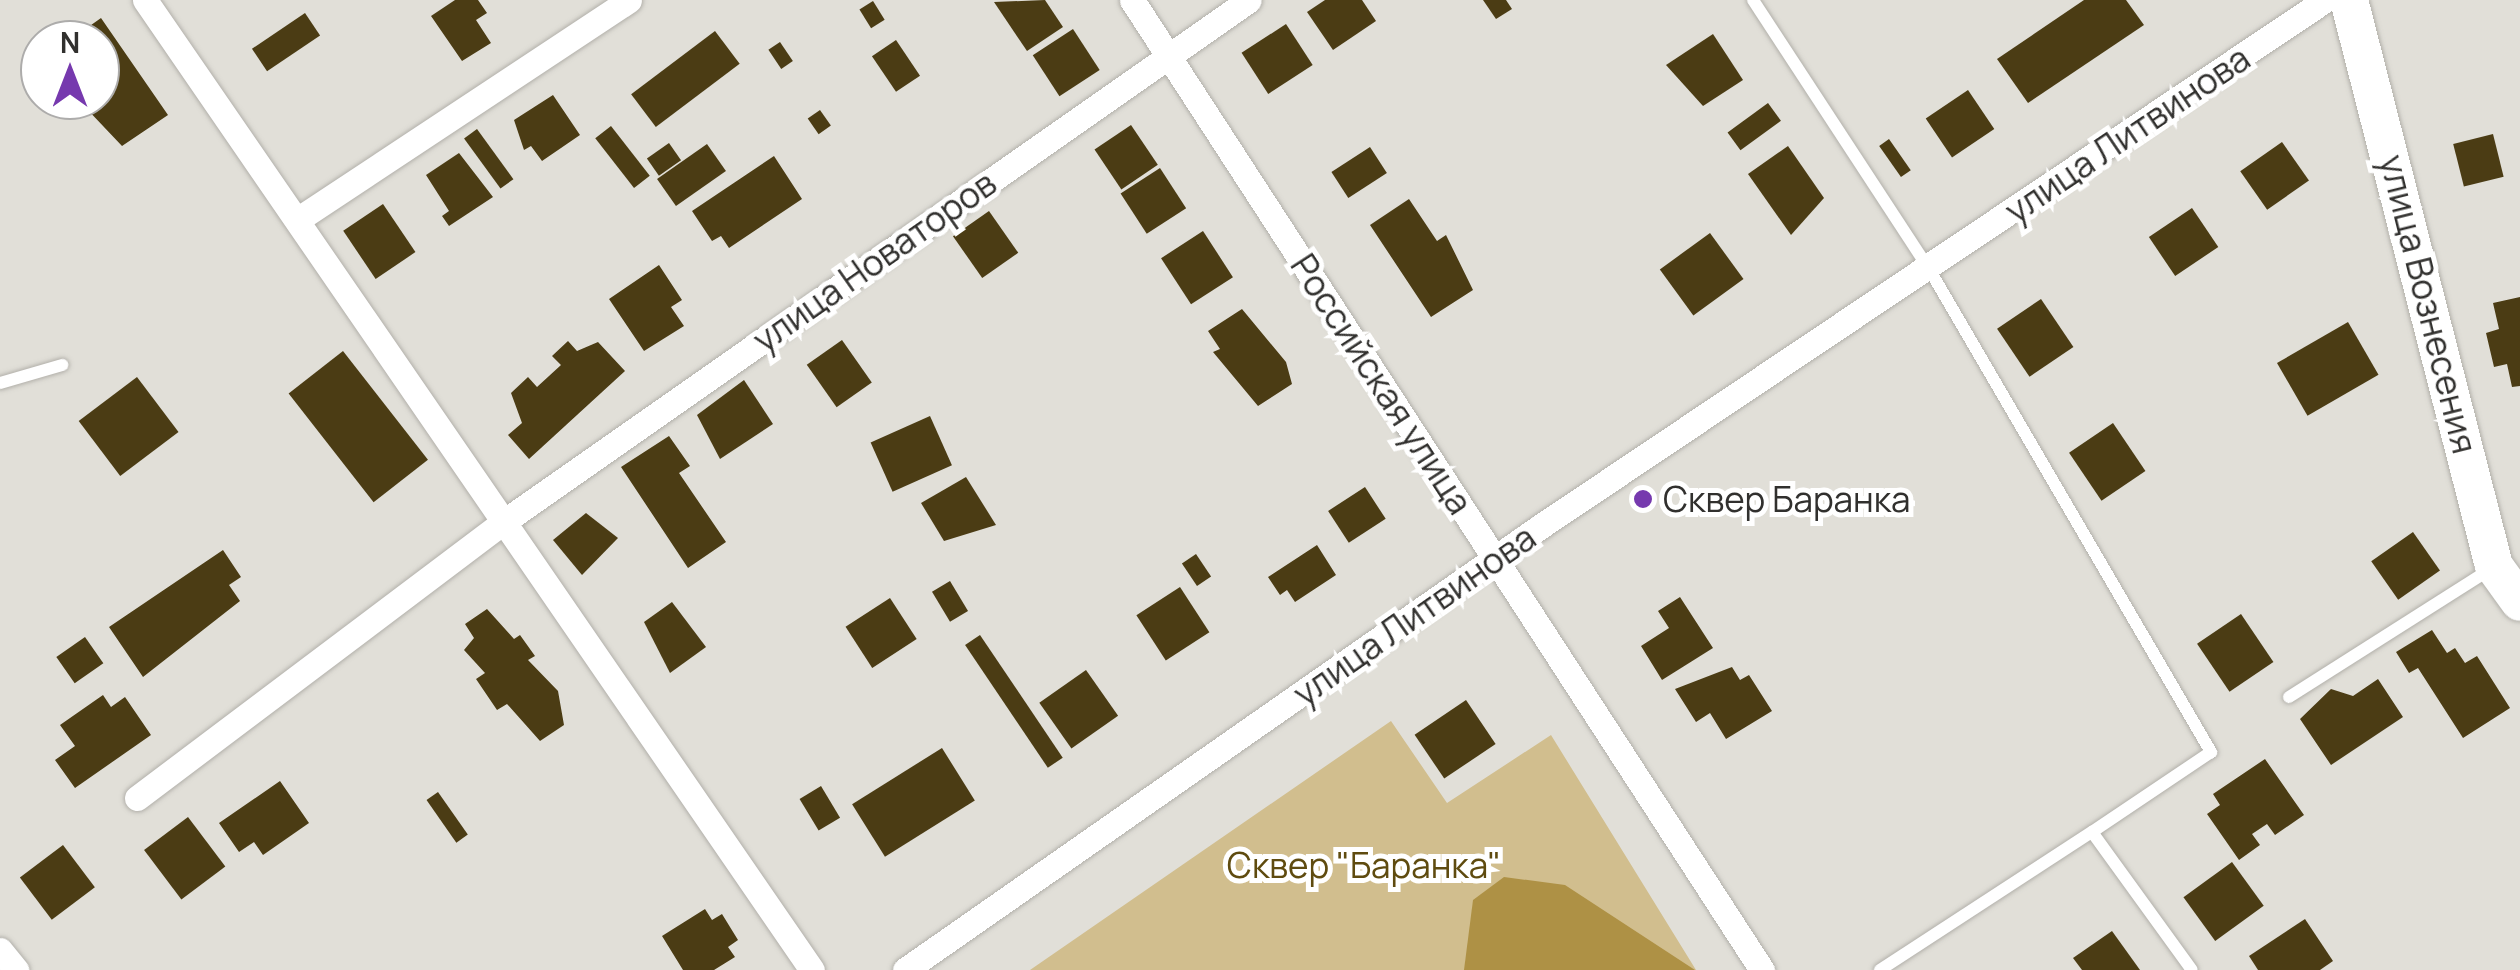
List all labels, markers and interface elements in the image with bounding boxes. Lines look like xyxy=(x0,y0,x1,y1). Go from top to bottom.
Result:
north arrow xyxy=(20,20,120,120)
text: N xyxy=(60,23,80,61)
street label: улица Литвинова xyxy=(1997,37,2257,231)
street label: улица Вознесения xyxy=(2372,150,2486,458)
street label: улица Новаторов xyxy=(744,161,1004,361)
street label: Российская улица xyxy=(1282,246,1482,522)
place label: Сквер Баранка xyxy=(1663,478,1911,520)
marker: Сквер Баранка xyxy=(1632,488,1654,510)
street label: улица Литвинова xyxy=(1285,516,1543,714)
park label: Сквер "Баранка" xyxy=(1227,844,1501,886)

